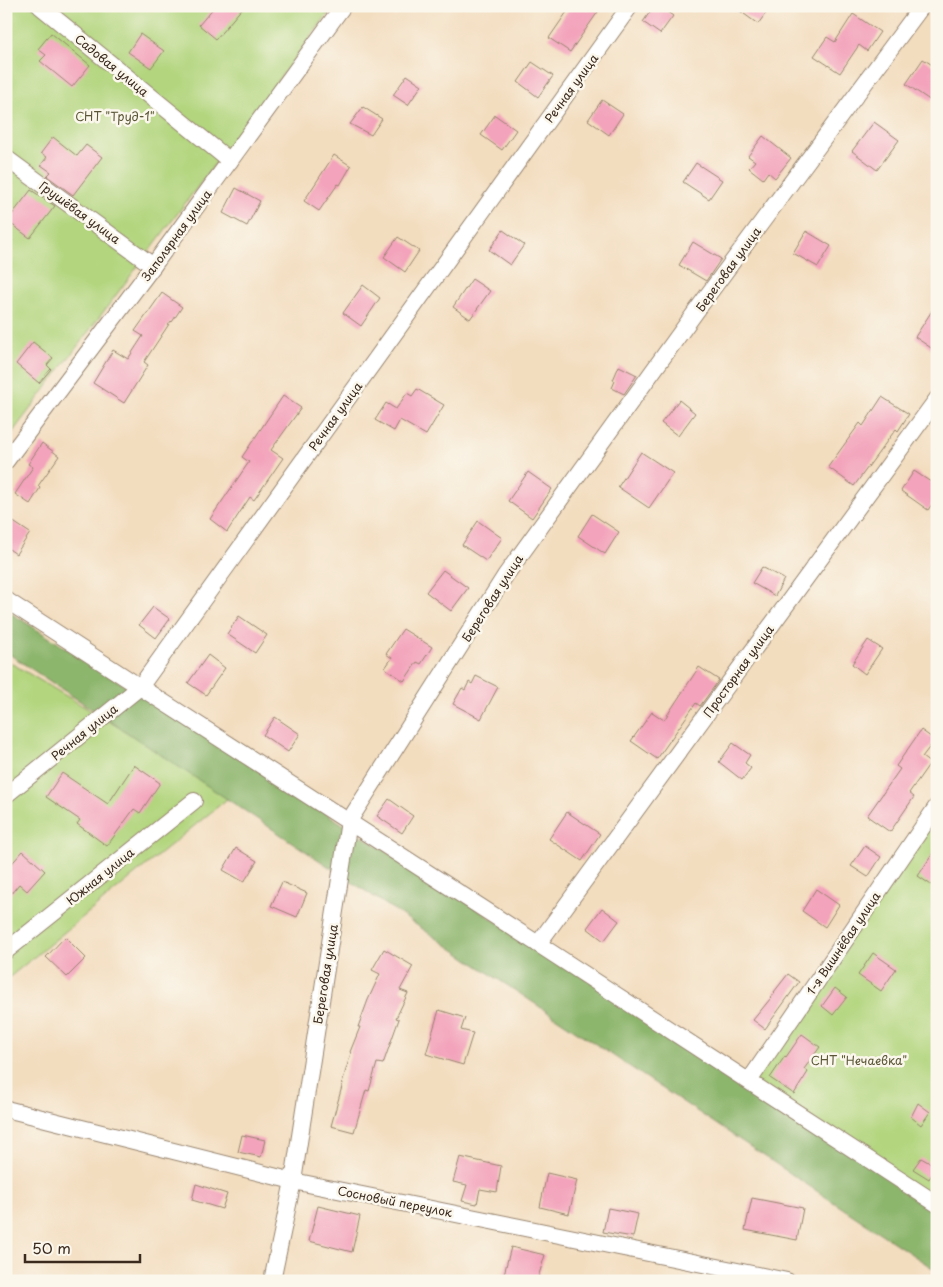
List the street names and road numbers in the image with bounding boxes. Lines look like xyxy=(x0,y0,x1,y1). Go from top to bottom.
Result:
street label: Садовая улица xyxy=(71,30,153,101)
street label: Речная улица xyxy=(540,50,602,126)
street label: Грушёвая улица xyxy=(36,176,125,248)
street label: Заполярная улица xyxy=(137,185,216,284)
street label: Береговая улица xyxy=(691,223,765,315)
street label: Речная улица xyxy=(304,378,366,454)
street label: Береговая улица xyxy=(457,550,527,645)
street label: Просторная улица xyxy=(698,621,778,721)
street label: Речная улица xyxy=(47,699,121,764)
street label: Южная улица xyxy=(62,843,138,909)
street label: 1-я Вишнёвая улица xyxy=(802,887,885,998)
street label: Береговая улица xyxy=(308,922,342,1025)
street label: Сосновый переулок xyxy=(336,1181,455,1221)

